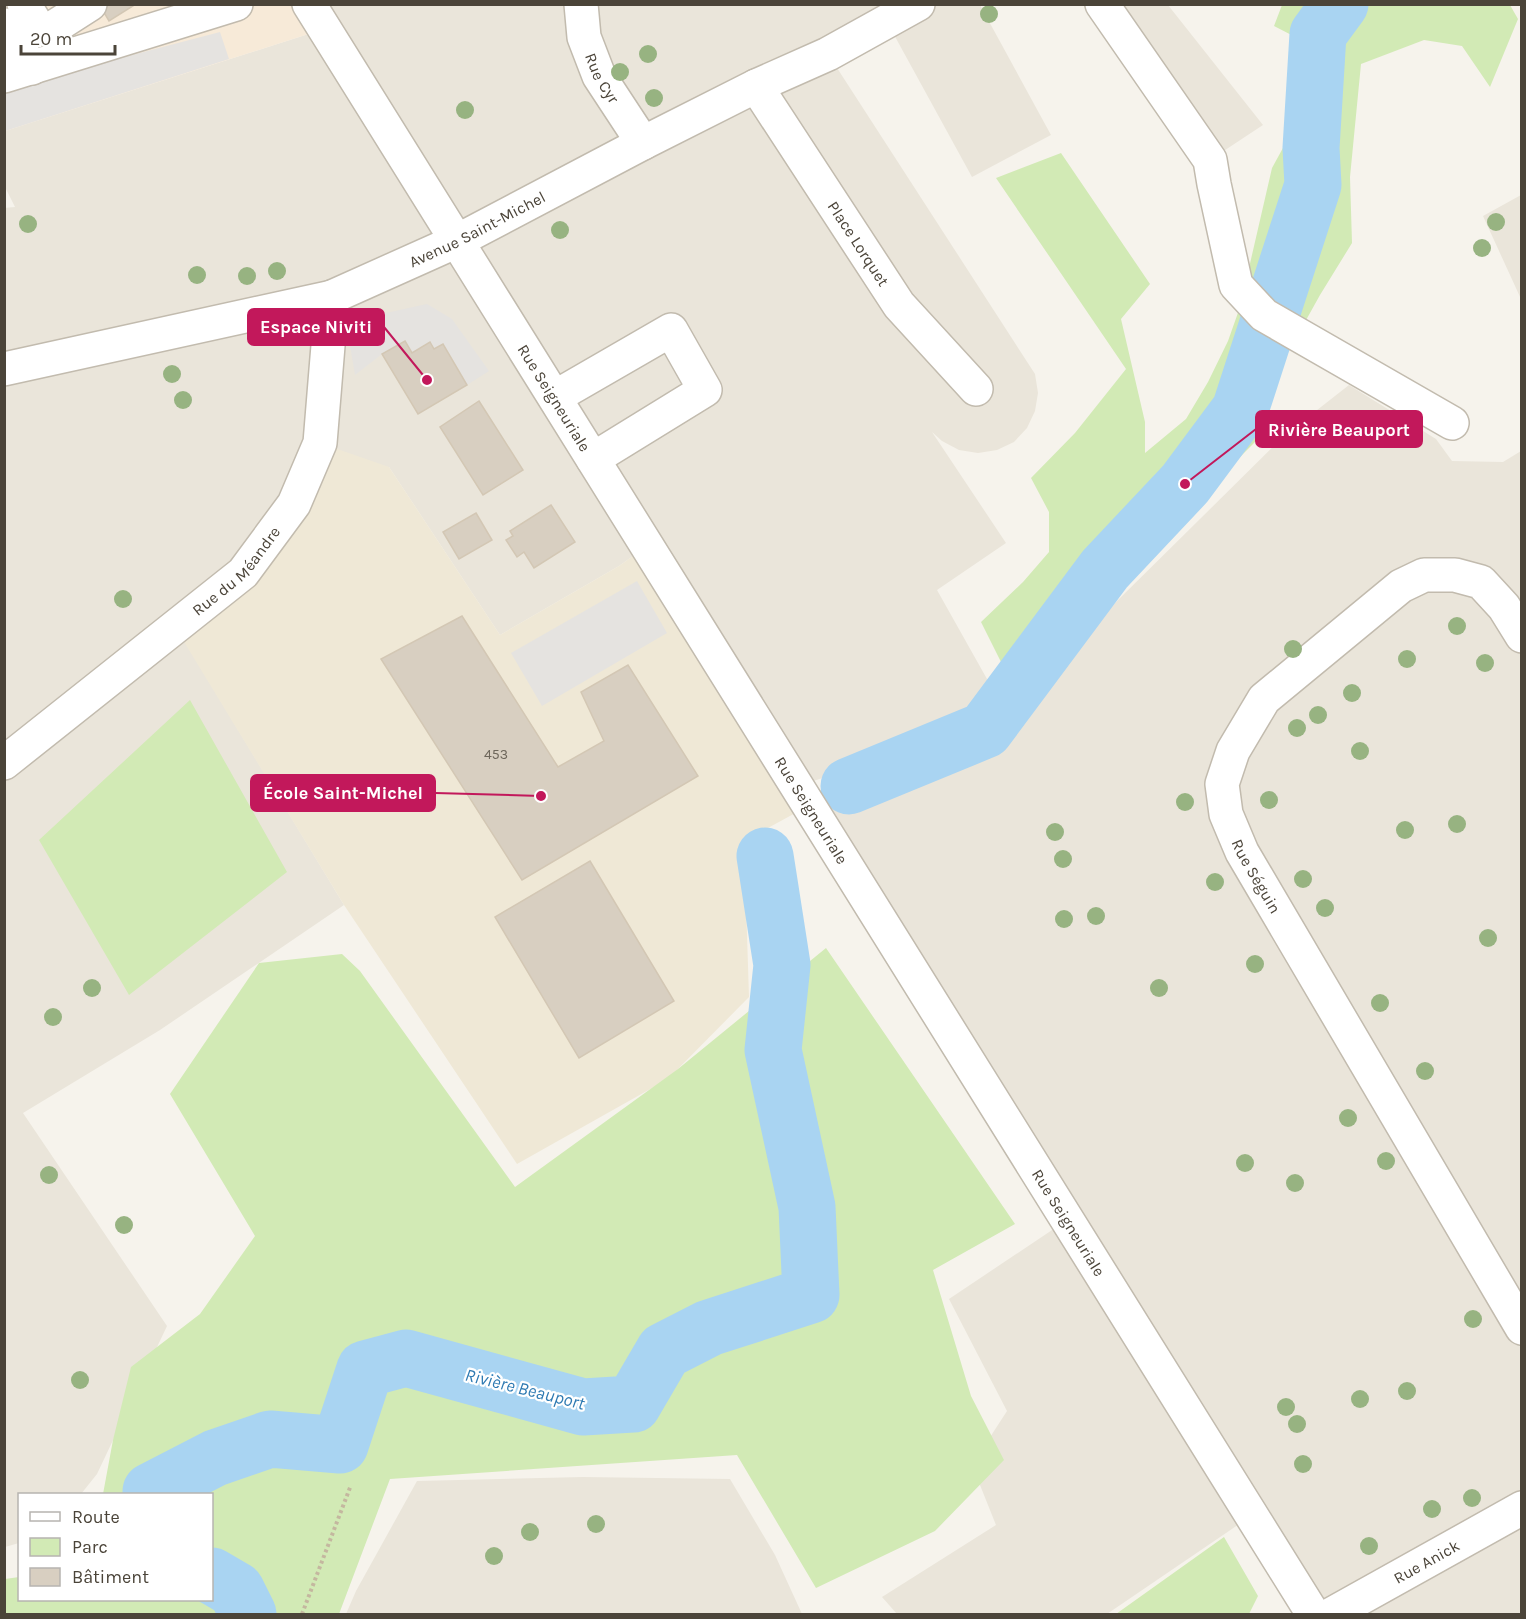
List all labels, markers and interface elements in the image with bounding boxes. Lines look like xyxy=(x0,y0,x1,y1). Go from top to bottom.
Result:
scale bar xyxy=(21,18,116,56)
text: 20 m xyxy=(30,28,72,50)
street label: Rue Cyr xyxy=(581,50,624,107)
street label: Avenue Saint-Michel xyxy=(406,187,548,271)
street label: Place Lorquet xyxy=(824,197,893,290)
callout: Espace Niviti xyxy=(248,309,384,345)
text: Espace Niviti xyxy=(260,316,372,338)
street label: Rue Seigneuriale xyxy=(514,341,595,455)
callout: Rivière Beauport xyxy=(1256,411,1422,447)
text: Rivière Beauport xyxy=(1268,419,1410,441)
street label: Rue du Méandre xyxy=(188,522,284,619)
house number: 453 xyxy=(484,746,508,763)
street label: Rue Seigneuriale xyxy=(771,753,852,867)
callout: École Saint-Michel xyxy=(251,775,435,811)
text: École Saint-Michel xyxy=(263,781,423,804)
street label: Rue Séguin xyxy=(1228,836,1285,917)
street label: Rue Seigneuriale xyxy=(1028,1165,1109,1280)
water label: Rivière Beauport xyxy=(463,1364,588,1415)
legend xyxy=(18,1493,213,1601)
text: Route xyxy=(72,1506,120,1528)
street label: Rue Anick xyxy=(1390,1535,1463,1587)
text: Parc xyxy=(72,1536,108,1558)
text: Bâtiment xyxy=(72,1566,149,1588)

